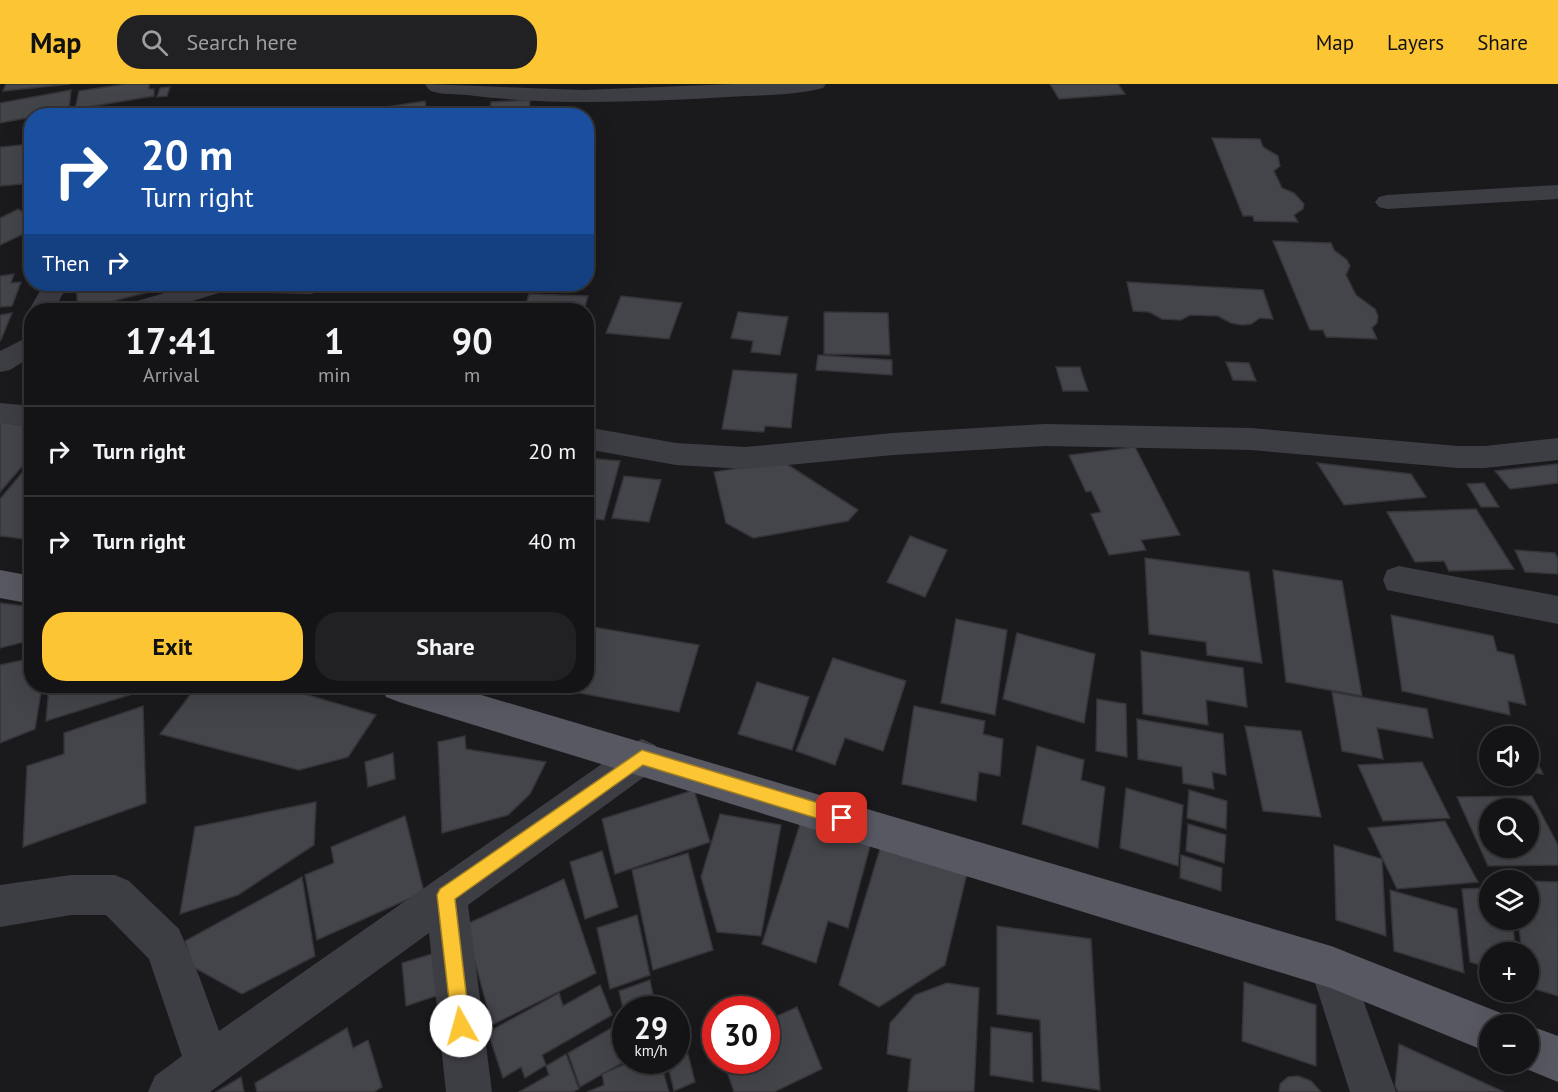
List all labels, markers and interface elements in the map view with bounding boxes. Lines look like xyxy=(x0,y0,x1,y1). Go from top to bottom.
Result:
search box xyxy=(117,15,537,69)
text: Map xyxy=(30,24,81,61)
icon: search xyxy=(138,26,171,59)
text: Search here xyxy=(186,28,297,56)
text: Map xyxy=(1316,29,1354,56)
text: Layers xyxy=(1387,29,1444,56)
text: Share xyxy=(1477,29,1528,56)
text: 20 m xyxy=(141,127,233,182)
icon: right xyxy=(42,132,120,210)
text: Turn right xyxy=(141,180,254,214)
icon: right xyxy=(101,246,134,279)
text: Then xyxy=(42,249,89,277)
text: 17:41 xyxy=(125,317,217,364)
text: 1 xyxy=(324,317,344,364)
text: 90 xyxy=(452,317,493,364)
text: Arrival xyxy=(143,362,199,388)
text: min xyxy=(318,362,351,388)
text: m xyxy=(464,362,480,388)
icon: right xyxy=(42,435,75,468)
text: Turn right xyxy=(93,437,185,465)
text: 20 m xyxy=(528,437,576,465)
icon: right xyxy=(42,525,75,558)
text: Turn right xyxy=(93,527,185,555)
text: 40 m xyxy=(528,527,576,555)
button: Exit xyxy=(42,612,303,681)
button: Share xyxy=(315,612,576,681)
map controls xyxy=(1479,726,1539,1074)
button: sound xyxy=(1479,726,1539,786)
pin xyxy=(816,792,867,843)
button: search xyxy=(1479,798,1539,858)
icon: arrive xyxy=(825,801,858,834)
button: layers xyxy=(1479,870,1539,930)
button: + xyxy=(1479,942,1539,1002)
position arrow xyxy=(429,994,493,1058)
speed limit sign: 30 xyxy=(702,996,780,1074)
text: 29 xyxy=(634,1008,668,1047)
button: − xyxy=(1479,1014,1539,1074)
text: km/h xyxy=(635,1041,667,1060)

